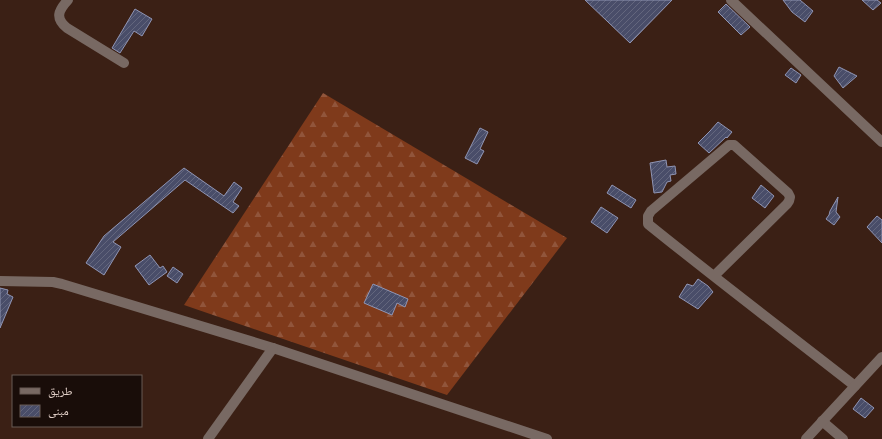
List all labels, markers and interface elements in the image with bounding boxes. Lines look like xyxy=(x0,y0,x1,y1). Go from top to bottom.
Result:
legend xyxy=(12,375,142,427)
text: طريق xyxy=(48,384,73,398)
text: مبنى xyxy=(48,404,69,418)

